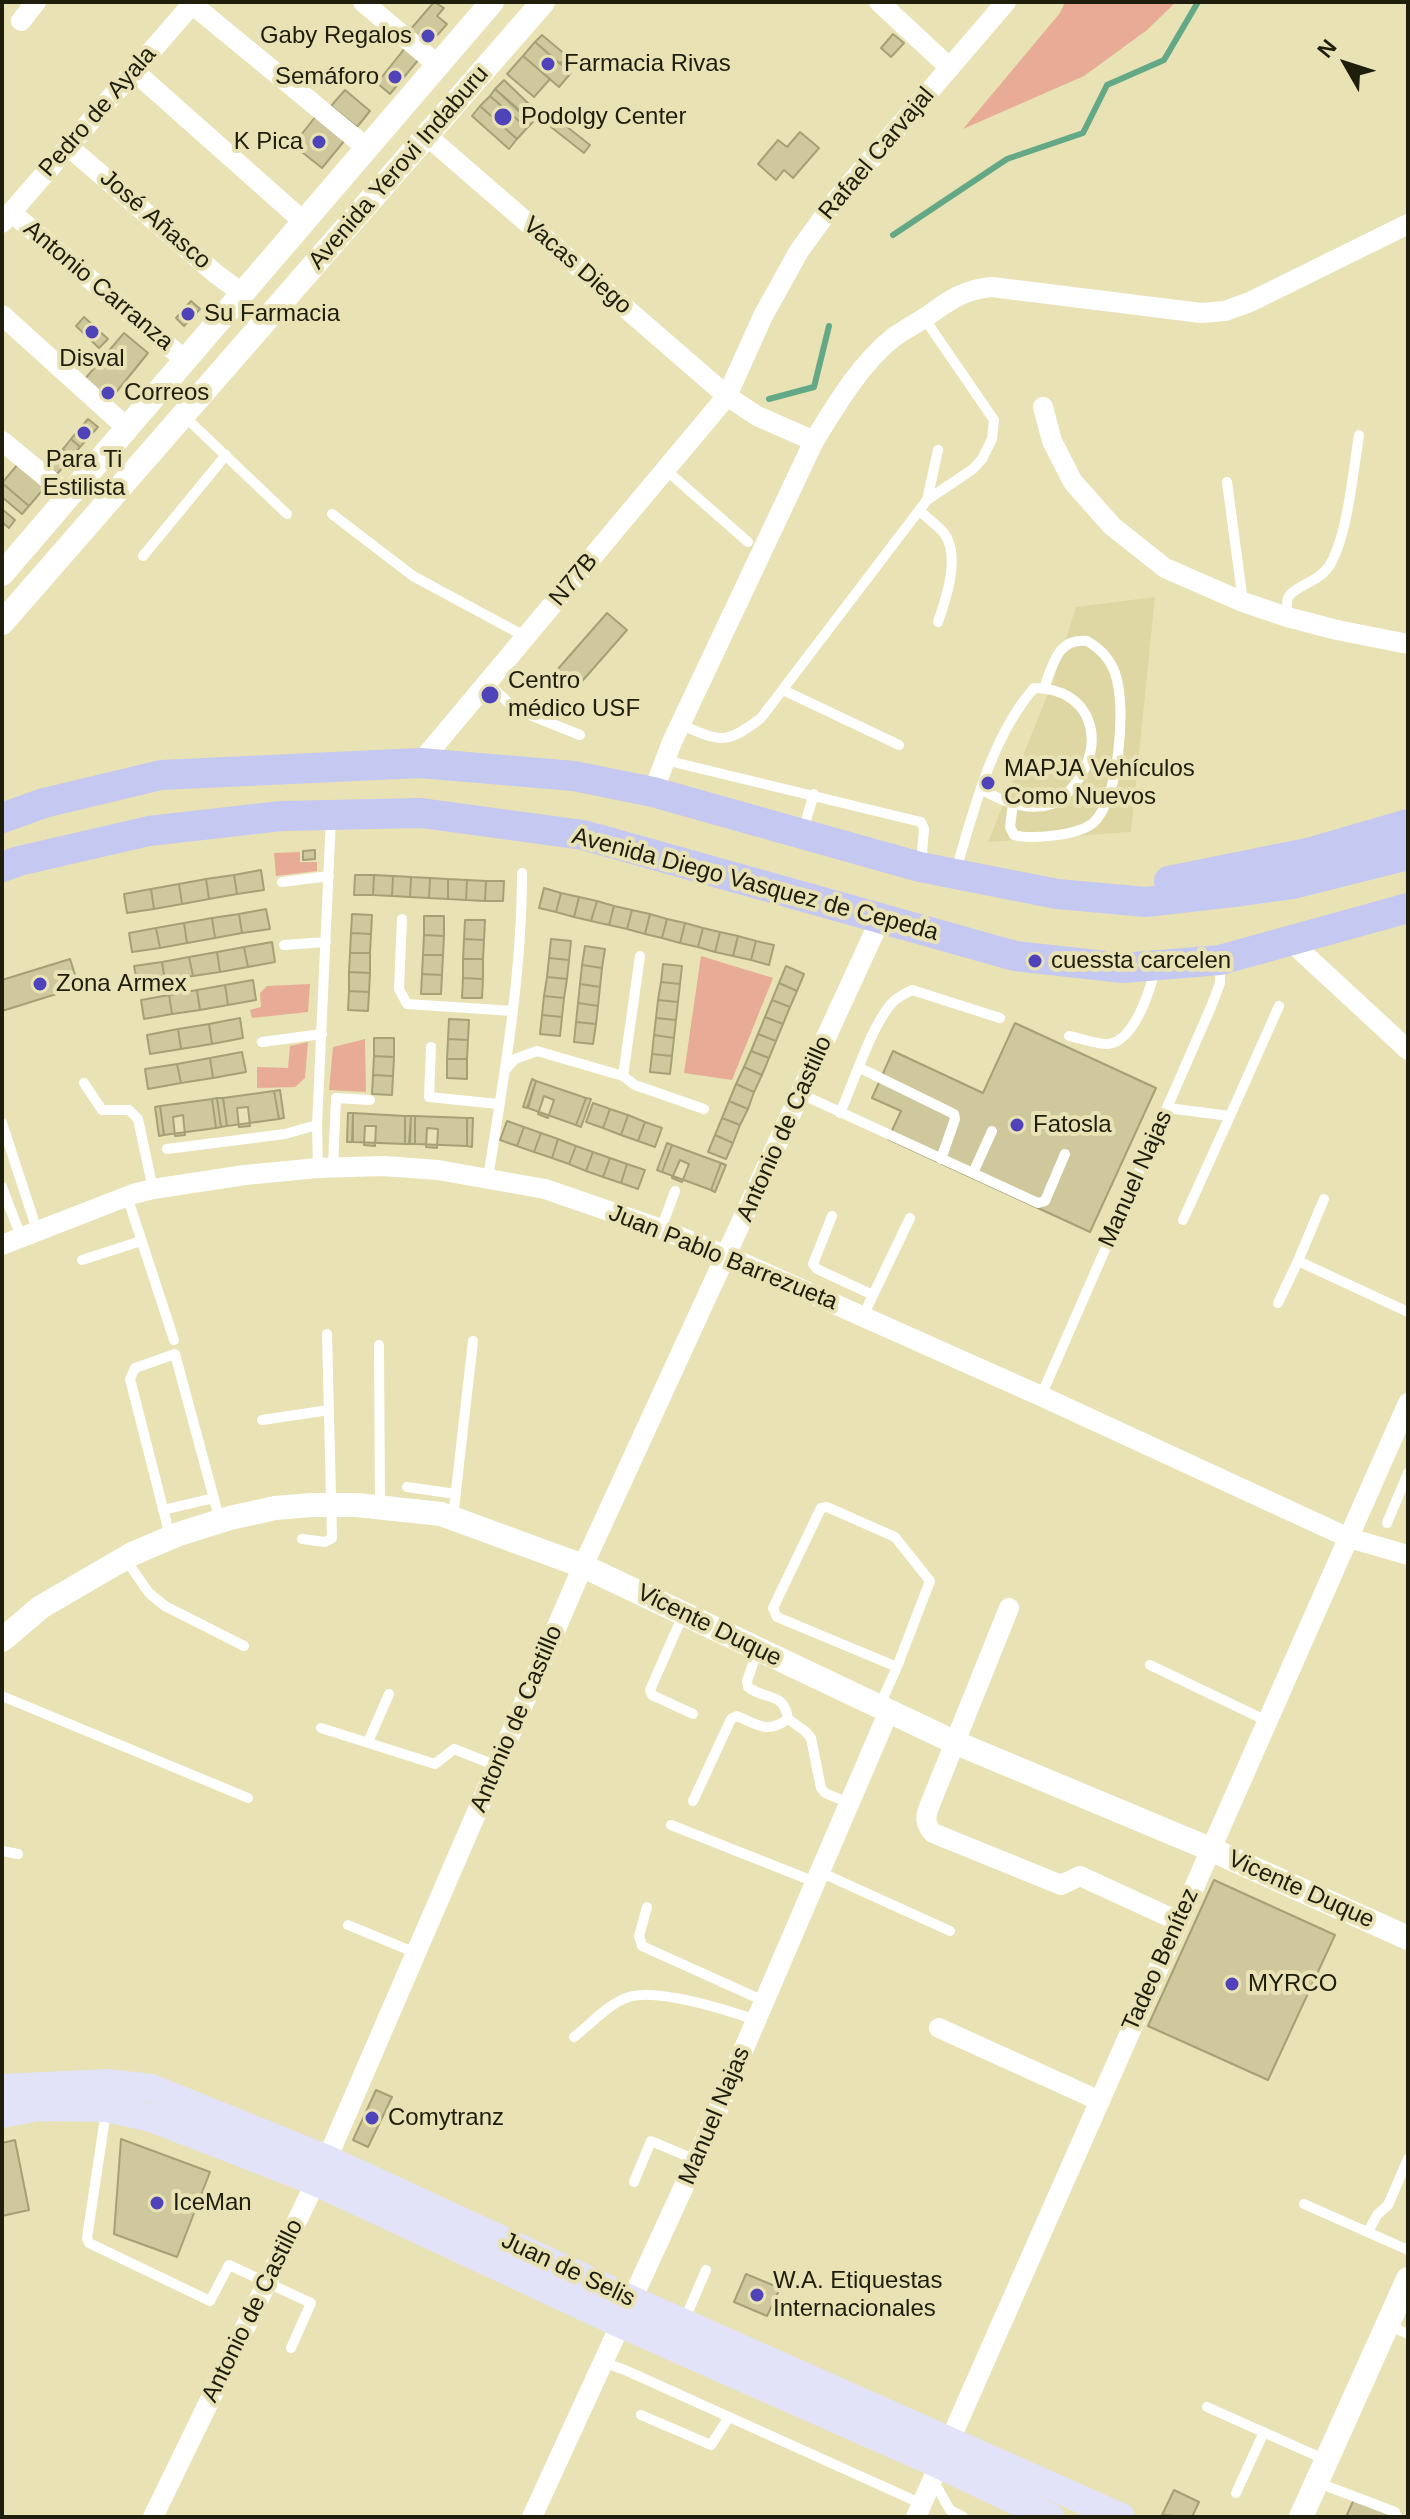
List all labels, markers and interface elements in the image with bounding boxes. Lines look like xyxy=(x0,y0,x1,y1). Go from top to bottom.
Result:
place label: Gaby Regalos xyxy=(260,22,412,50)
north arrow xyxy=(1306,24,1386,104)
marker: Gaby Regalos xyxy=(419,27,437,45)
text: N xyxy=(1312,35,1342,63)
street label: Pedro de Ayala xyxy=(33,41,163,183)
place label: Farmacia Rivas xyxy=(564,50,731,78)
marker: Farmacia Rivas xyxy=(539,55,557,73)
street label: Avenida Yerovi Indaburu xyxy=(303,60,495,276)
place label: Semáforo xyxy=(275,63,379,91)
marker: Semáforo xyxy=(386,68,404,86)
street label: Rafael Carvajal xyxy=(813,82,941,226)
place label: Podolgy Center xyxy=(521,103,686,131)
marker: Podolgy Center xyxy=(492,106,514,128)
place label: K Pica xyxy=(234,128,303,156)
marker: K Pica xyxy=(310,133,328,151)
street label: José Añasco xyxy=(94,164,216,276)
street label: Vacas Diego xyxy=(517,211,637,321)
street label: Antonio Carranza xyxy=(17,215,179,357)
place label: Su Farmacia xyxy=(204,300,340,328)
marker: Su Farmacia xyxy=(179,305,197,323)
marker: Disval xyxy=(83,323,101,341)
place label: Disval xyxy=(59,345,125,373)
place label: Correos xyxy=(124,379,209,407)
marker: Correos xyxy=(99,384,117,402)
marker: Para Ti Estilista xyxy=(75,424,93,442)
place label: Para Ti Estilista xyxy=(43,446,125,502)
street label: N77B xyxy=(544,548,604,612)
place label: Centro médico USF xyxy=(508,667,640,723)
marker: Centro médico USF xyxy=(479,684,501,706)
place label: MAPJA Vehículos Como Nuevos xyxy=(1004,755,1195,811)
marker: MAPJA Vehículos Como Nuevos xyxy=(979,774,997,792)
street label: Avenida Diego Vasquez de Cepeda xyxy=(569,822,941,948)
place label: cuessta carcelen xyxy=(1051,947,1231,975)
marker: cuessta carcelen xyxy=(1026,952,1044,970)
place label: Zona Armex xyxy=(56,970,187,998)
marker: Zona Armex xyxy=(31,975,49,993)
street label: Antonio de Castillo xyxy=(731,1032,839,1226)
street label: Manuel Najas xyxy=(1093,1106,1179,1252)
place label: Fatosla xyxy=(1033,1111,1112,1139)
marker: Fatosla xyxy=(1008,1116,1026,1134)
street label: Juan Pablo Barrezueta xyxy=(604,1199,842,1317)
street label: Vicente Duque xyxy=(632,1579,786,1673)
street label: Antonio de Castillo xyxy=(465,1621,569,1817)
street label: Vicente Duque xyxy=(1223,1845,1379,1935)
street label: Tadeo Benítez xyxy=(1117,1884,1205,2036)
place label: MYRCO xyxy=(1248,1970,1337,1998)
marker: MYRCO xyxy=(1223,1975,1241,1993)
street label: Manuel Najas xyxy=(673,2043,757,2189)
place label: Comytranz xyxy=(388,2104,504,2132)
marker: Comytranz xyxy=(363,2109,381,2127)
place label: IceMan xyxy=(173,2189,252,2217)
marker: IceMan xyxy=(148,2194,166,2212)
street label: Antonio de Castillo xyxy=(196,2215,310,2407)
street label: Juan de Selis xyxy=(497,2227,639,2313)
place label: W.A. Etiquestas Internacionales xyxy=(773,2267,942,2323)
marker: W.A. Etiquestas Internacionales xyxy=(748,2286,766,2304)

